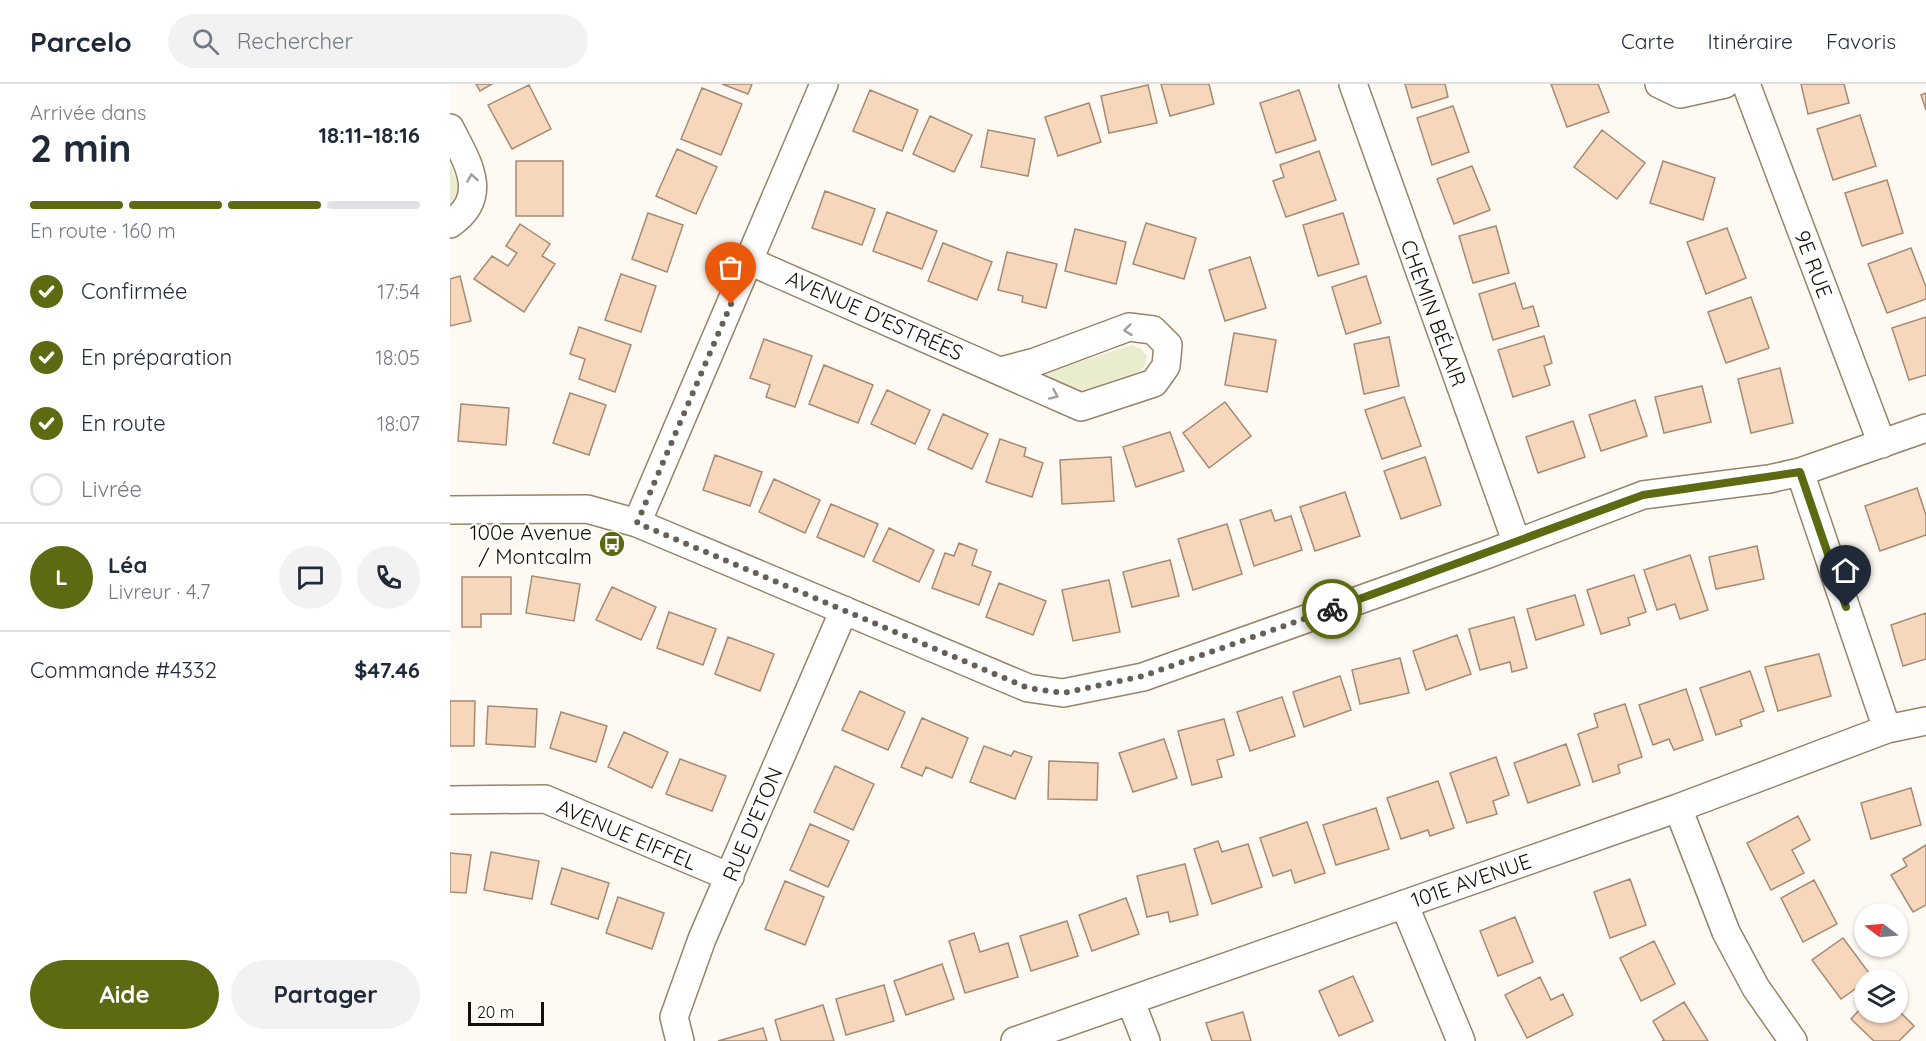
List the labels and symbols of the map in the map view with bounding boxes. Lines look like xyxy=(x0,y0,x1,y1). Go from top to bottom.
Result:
one-way arrow xyxy=(466,173,478,183)
street label: 9E RUE xyxy=(1789,227,1839,301)
street label: CHEMIN BÉLAIR xyxy=(1395,236,1473,390)
pin xyxy=(705,242,756,304)
street label: AVENUE D'ESTRÉES xyxy=(783,264,967,366)
one-way arrow xyxy=(1124,323,1133,336)
one-way arrow xyxy=(1047,388,1058,400)
place label: 100e Avenue / Montcalm xyxy=(470,519,592,569)
bus stop icon: 100e Avenue / Montcalm xyxy=(597,529,627,559)
pin xyxy=(1820,545,1871,607)
courier xyxy=(1302,579,1362,639)
street label: RUE D'ETON xyxy=(716,763,788,885)
street label: AVENUE EIFFEL xyxy=(553,793,701,875)
street label: 101E AVENUE xyxy=(1407,847,1535,913)
north arrow xyxy=(1854,903,1908,957)
scale bar xyxy=(468,999,544,1026)

